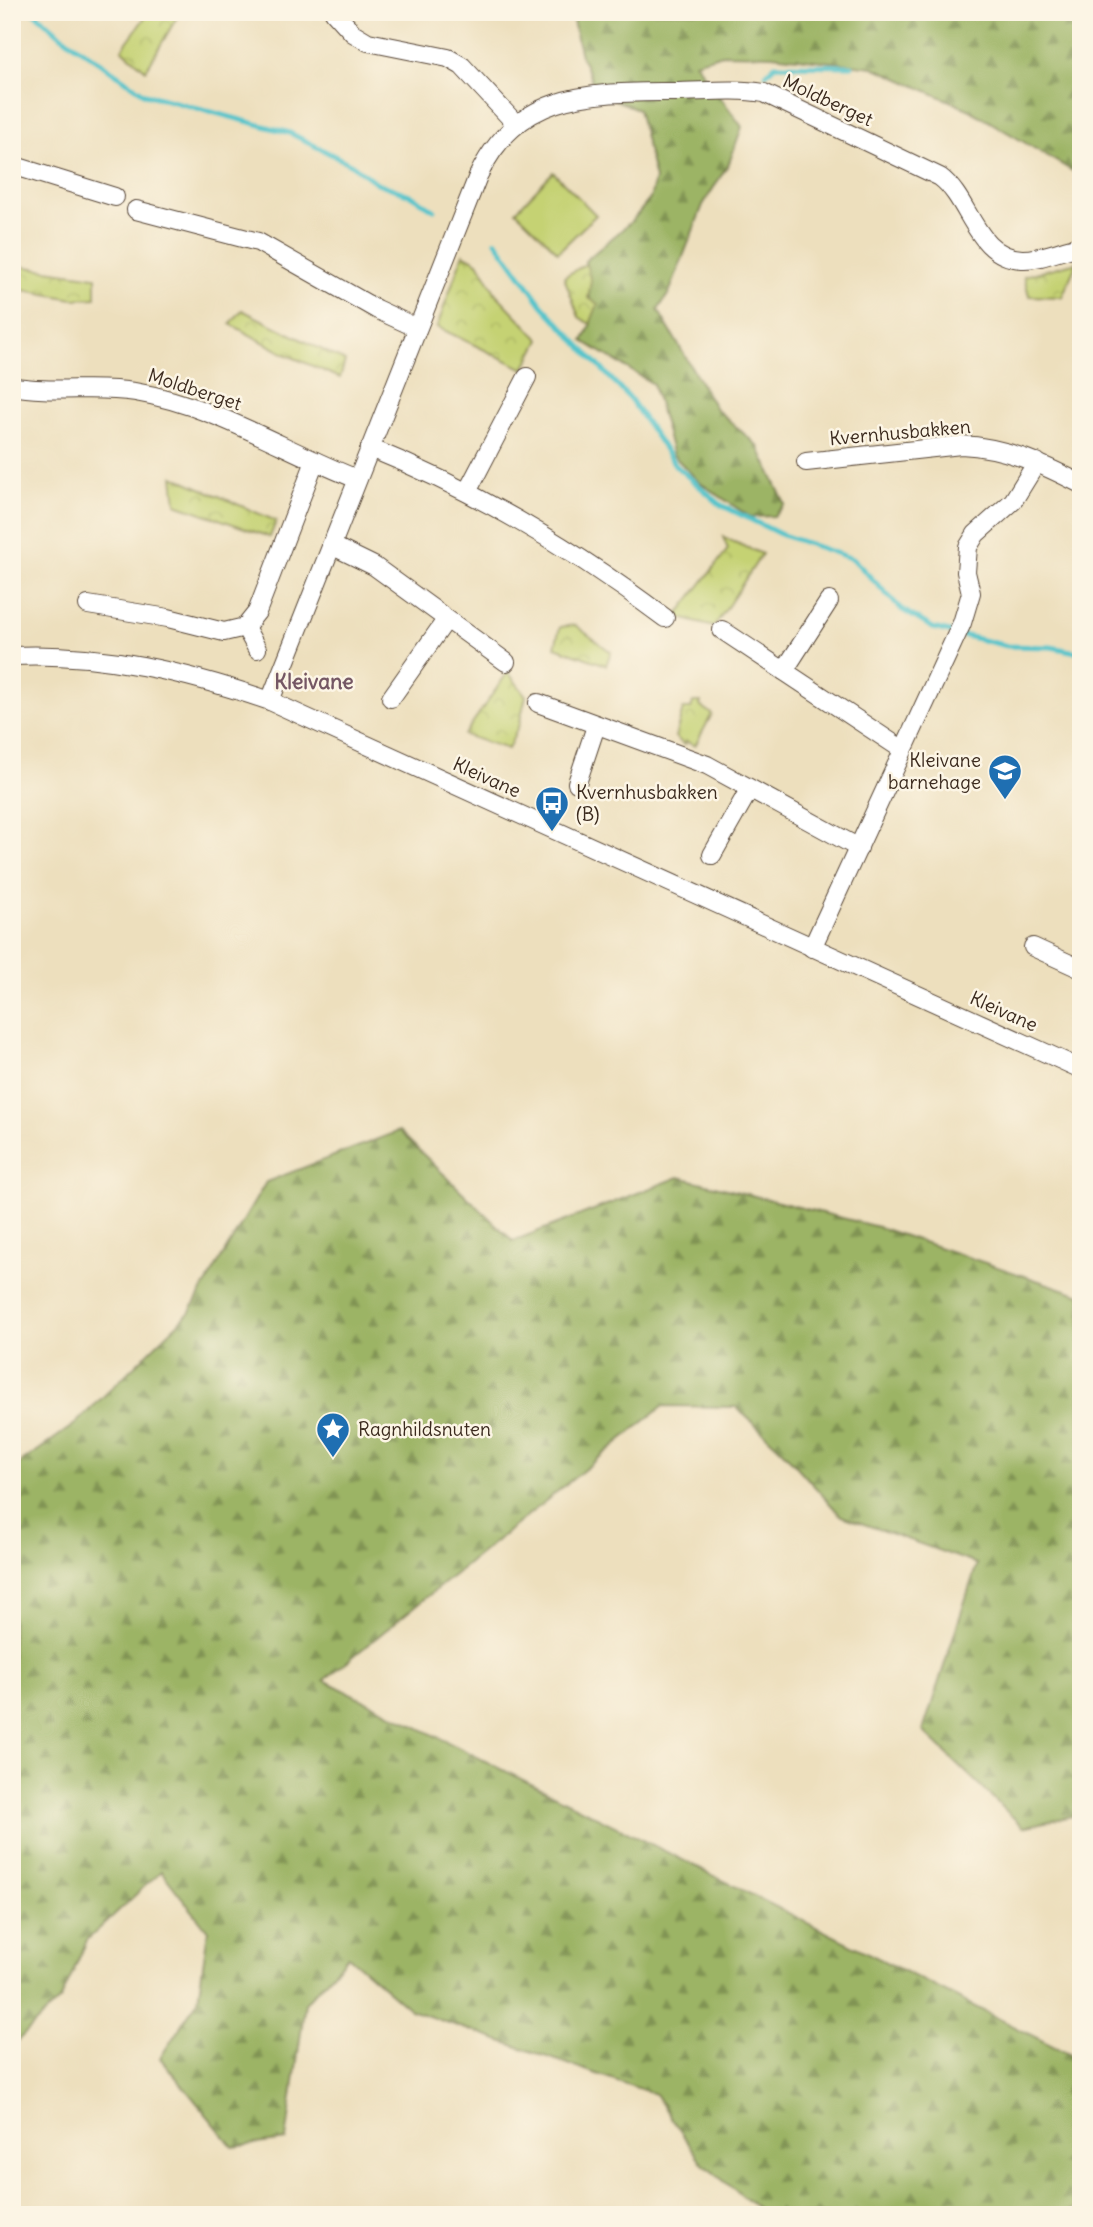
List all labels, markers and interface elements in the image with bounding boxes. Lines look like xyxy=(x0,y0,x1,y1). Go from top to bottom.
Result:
street label: Moldberget xyxy=(779,69,877,131)
street label: Moldberget xyxy=(145,363,245,415)
street label: Kvernhusbakken xyxy=(828,414,972,450)
district label: Kleivane xyxy=(274,668,354,695)
place label: Kleivane barnehage xyxy=(888,748,981,794)
street label: Kleivane xyxy=(449,751,525,803)
school or university icon: Kleivane barnehage xyxy=(986,752,1024,801)
place label: Kvernhusbakken (B) xyxy=(576,780,718,826)
bus stop icon: Kvernhusbakken (B) xyxy=(533,784,571,833)
street label: Kleivane xyxy=(966,985,1042,1037)
place icon: Ragnhildsnuten xyxy=(314,1410,352,1459)
place label: Ragnhildsnuten xyxy=(358,1417,491,1441)

